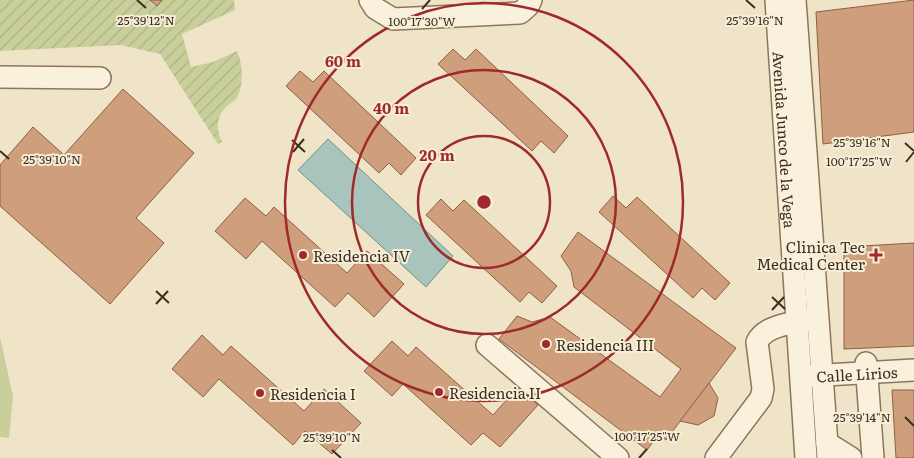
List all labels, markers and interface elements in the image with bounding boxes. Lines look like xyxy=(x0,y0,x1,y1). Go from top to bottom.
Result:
text: 25°39'12"N xyxy=(117,11,175,29)
text: 25°39'16"N xyxy=(726,11,784,29)
text: 100°17'30"W xyxy=(388,12,456,30)
text: 60 m xyxy=(325,49,361,72)
street label: Avenida Junco de la Vega xyxy=(768,50,802,230)
text: 40 m xyxy=(373,96,409,119)
text: 25°39'16"N xyxy=(833,133,891,151)
text: 20 m xyxy=(419,143,455,166)
text: 25°39'10"N xyxy=(23,150,81,168)
text: 100°17'25"W xyxy=(826,152,892,170)
centre of rings xyxy=(475,193,493,211)
place label: Clinica Tec Medical Center xyxy=(756,235,866,275)
place label: Residencia IV xyxy=(313,244,410,267)
marker: Clinica Tec Medical Center xyxy=(869,248,883,262)
marker: Residencia IV xyxy=(297,249,309,261)
place label: Residencia III xyxy=(556,333,654,356)
marker: Residencia III xyxy=(540,338,552,350)
street label: Calle Lirios xyxy=(816,359,898,387)
place label: Residencia II xyxy=(449,381,541,404)
place label: Residencia I xyxy=(270,382,356,405)
marker: Residencia II xyxy=(433,386,445,398)
marker: Residencia I xyxy=(254,387,266,399)
text: 25°39'14"N xyxy=(833,408,891,426)
text: 100°17'25"W xyxy=(614,427,680,445)
text: 25°39'10"N xyxy=(303,428,361,446)

